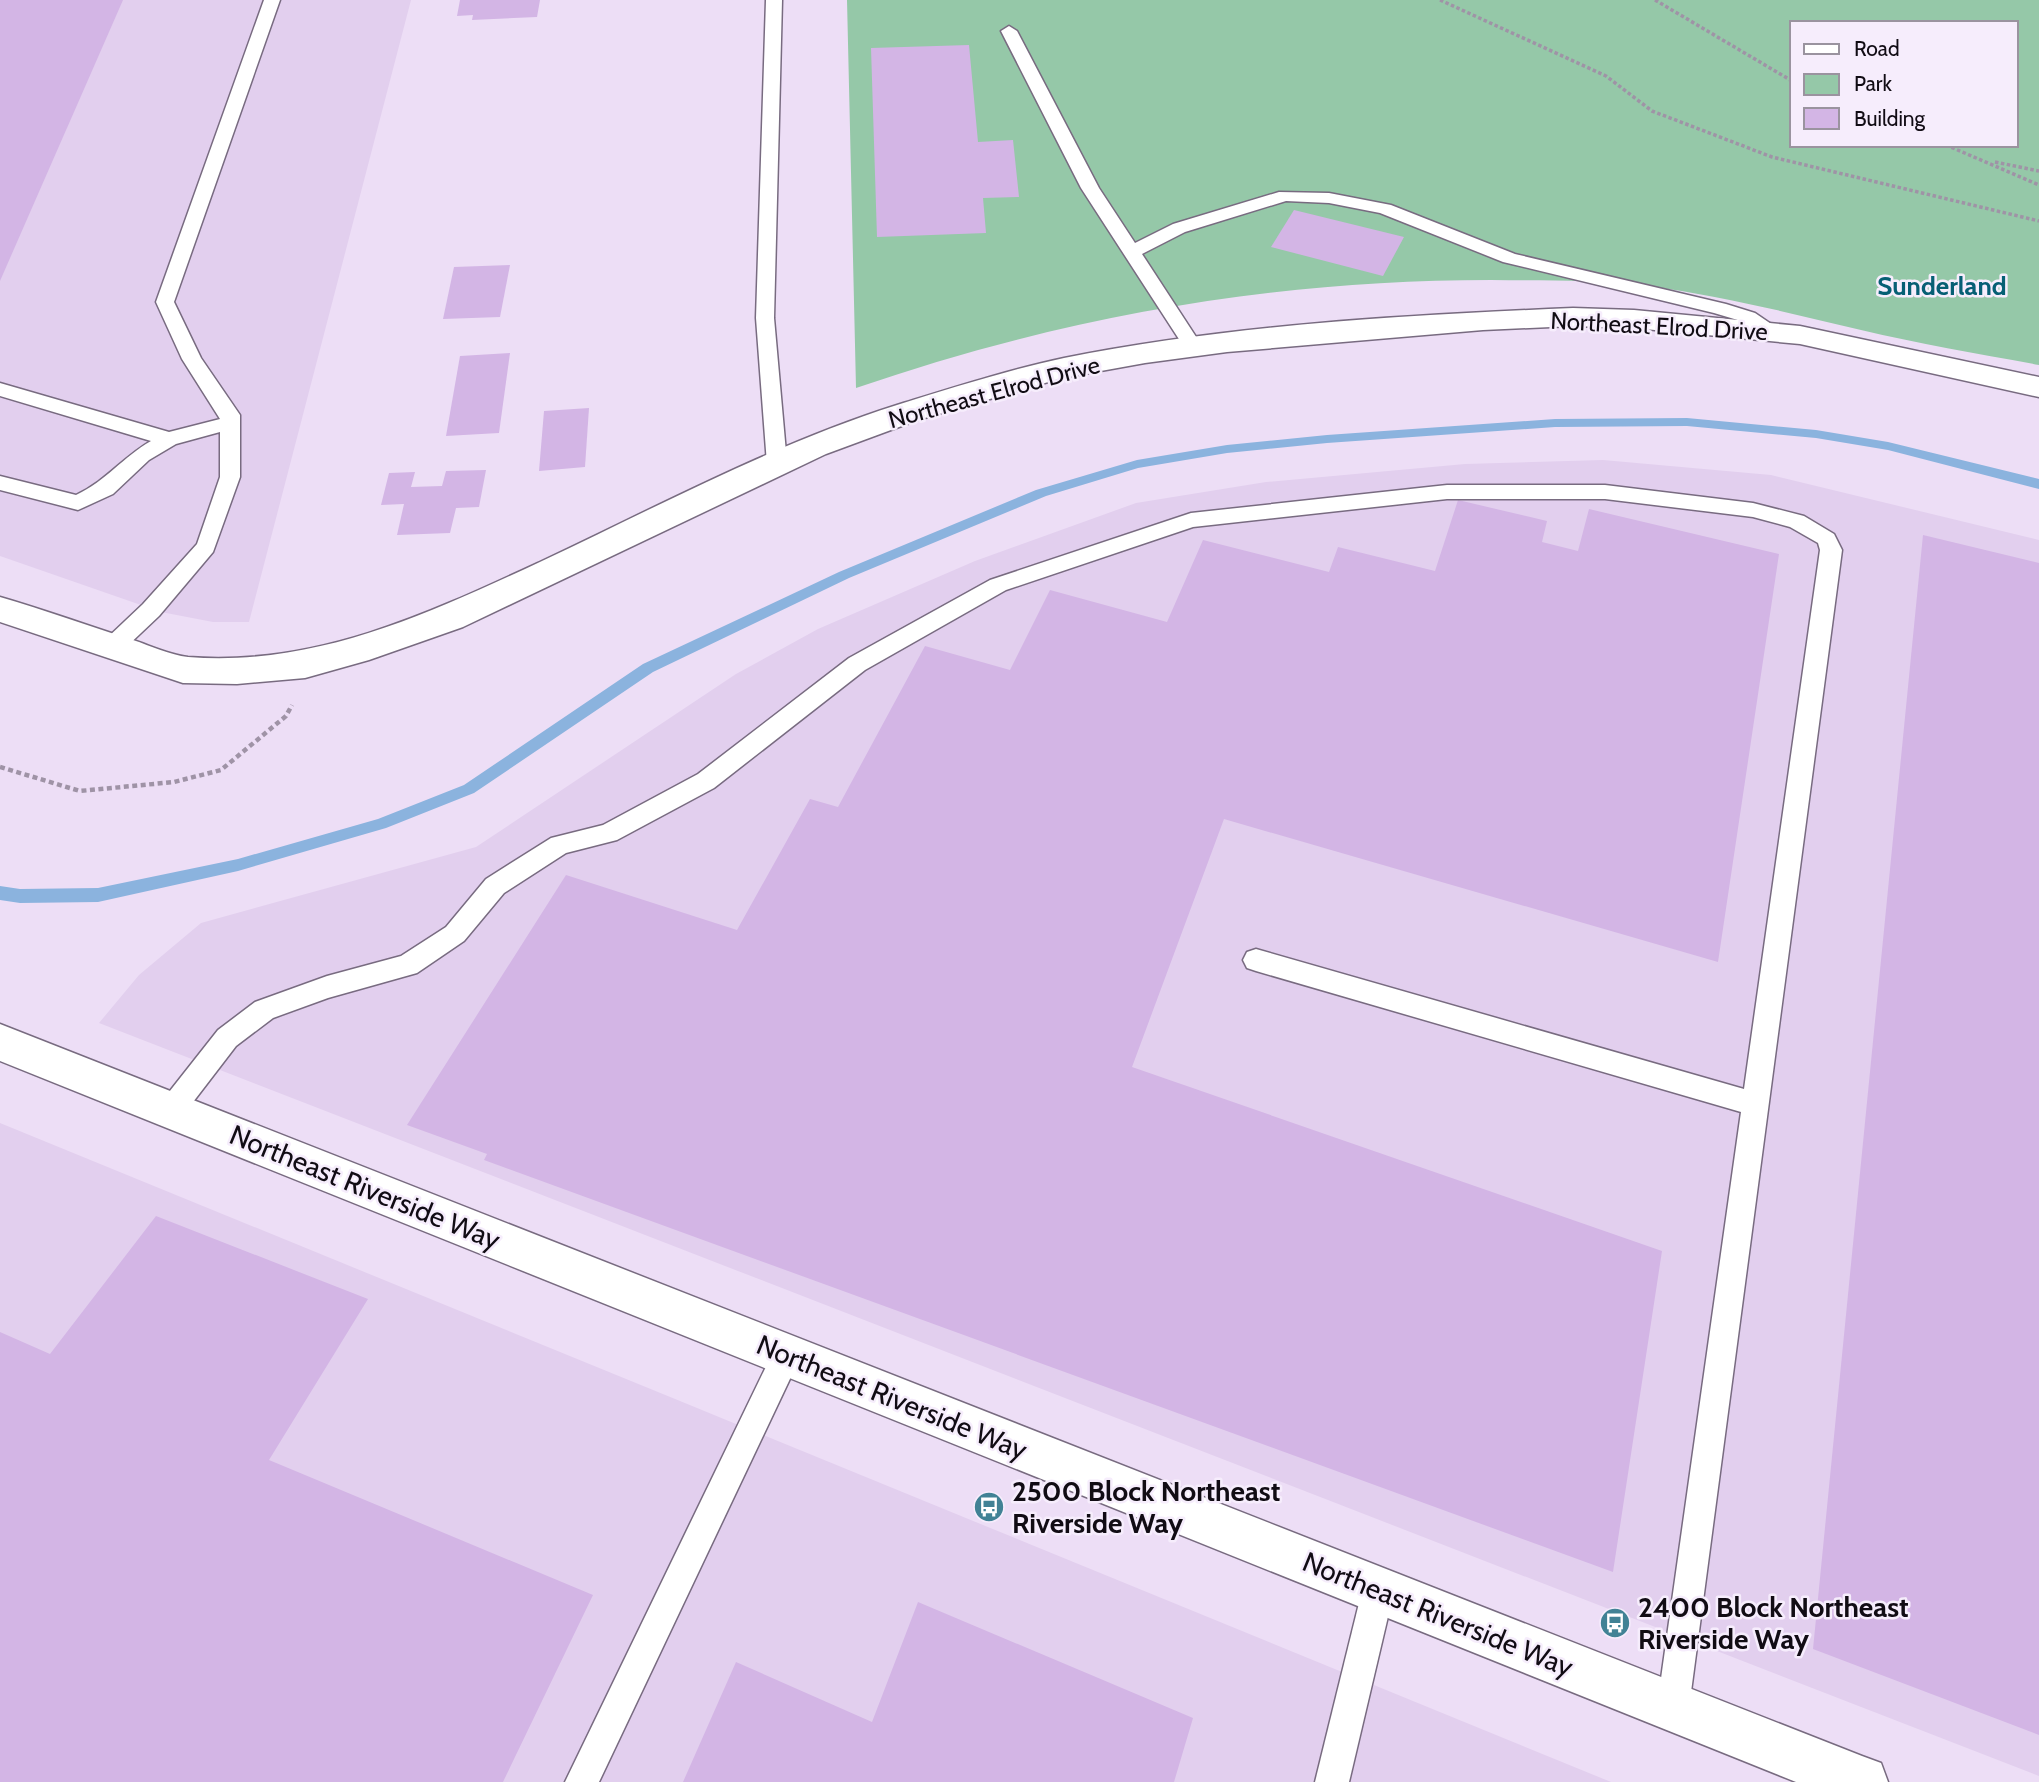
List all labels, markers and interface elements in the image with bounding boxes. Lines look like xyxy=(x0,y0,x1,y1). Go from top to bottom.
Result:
legend xyxy=(1790,21,2018,147)
text: Road xyxy=(1854,36,1900,61)
text: Park xyxy=(1854,71,1892,96)
text: Building xyxy=(1854,106,1926,131)
district label: Sunderland xyxy=(1877,270,2007,302)
street label: Northeast Elrod Drive xyxy=(1550,306,1768,346)
street label: Northeast Elrod Drive xyxy=(885,350,1103,434)
street label: Northeast Riverside Way xyxy=(225,1117,505,1257)
street label: Northeast Riverside Way xyxy=(752,1327,1032,1467)
place label: 2500 Block Northeast Riverside Way xyxy=(1012,1474,1280,1540)
bus stop icon: 2500 Block Northeast Riverside Way xyxy=(972,1490,1006,1524)
street label: Northeast Riverside Way xyxy=(1298,1544,1578,1684)
place label: 2400 Block Northeast Riverside Way xyxy=(1638,1590,1909,1656)
bus stop icon: 2400 Block Northeast Riverside Way xyxy=(1598,1606,1632,1640)

